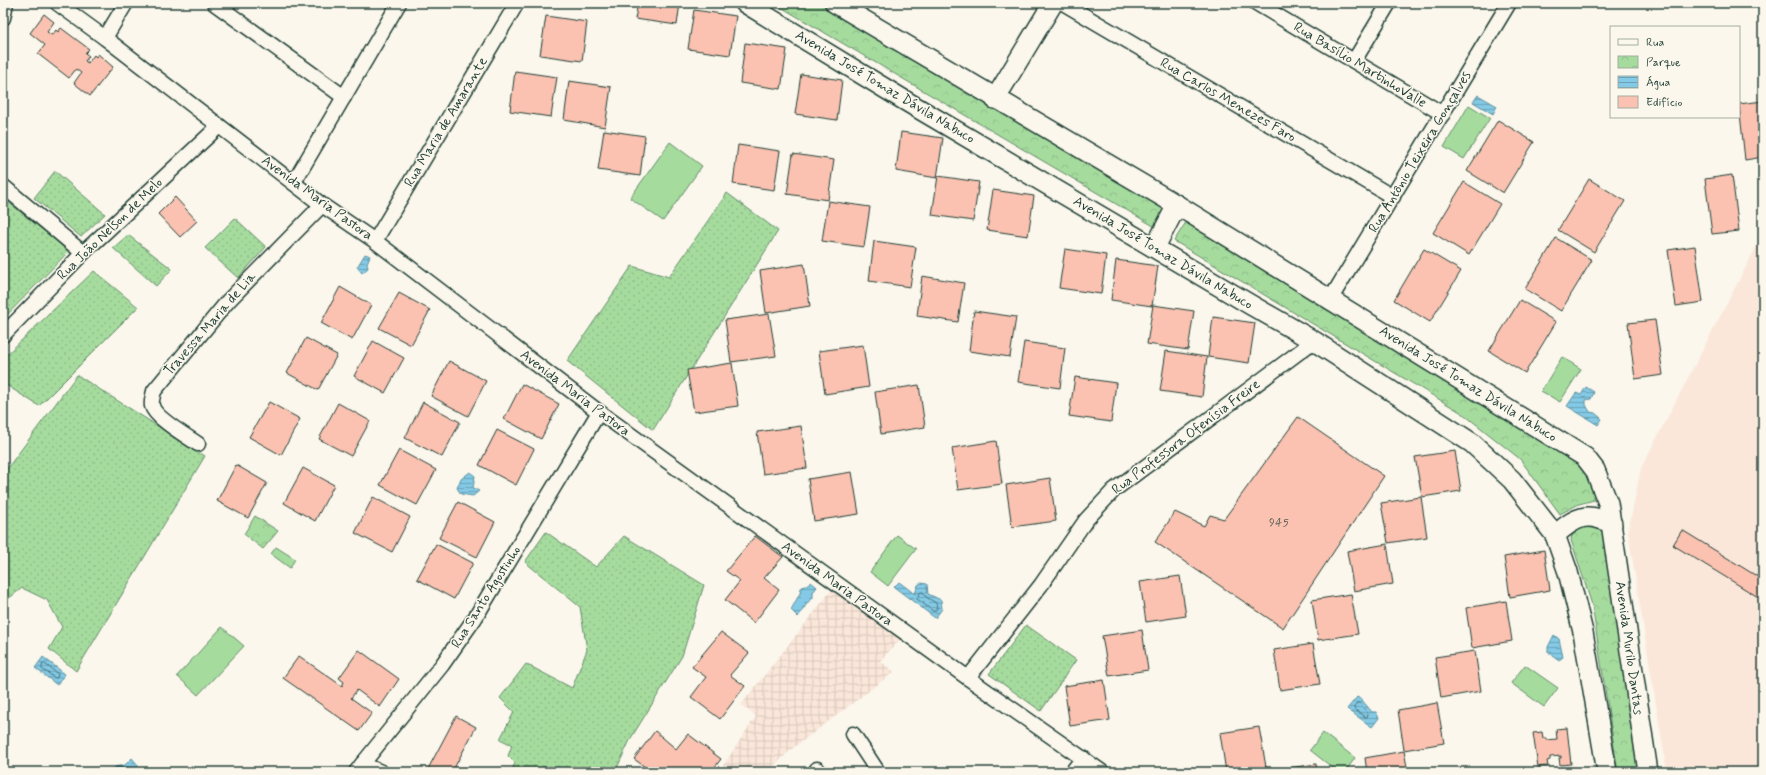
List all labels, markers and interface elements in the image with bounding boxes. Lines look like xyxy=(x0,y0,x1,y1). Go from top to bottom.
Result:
street label: Rua Basílio MartinhoValle xyxy=(1290,18,1430,112)
street label: Avenida José Tomaz Dávila Nabuco xyxy=(792,26,978,148)
legend xyxy=(1610,26,1740,118)
text: Rua xyxy=(1646,35,1664,51)
street label: Rua Maria de Amarante xyxy=(400,54,492,190)
street label: Rua Carlos Menezes Faro xyxy=(1157,54,1299,146)
text: Parque xyxy=(1646,55,1681,71)
street label: Rua Antônio Teixeira Gonçalves xyxy=(1365,67,1476,236)
text: Água xyxy=(1646,75,1670,91)
text: Edifício xyxy=(1646,95,1682,111)
street label: Avenida Maria Pastora xyxy=(258,152,376,245)
street label: Rua João Nelson de Melo xyxy=(53,174,167,284)
street label: Avenida José Tomaz Dávila Nabuco xyxy=(1070,192,1256,314)
street label: Travessa Maria de Lia xyxy=(160,268,260,380)
street label: Avenida José Tomaz Dávila Nabuco xyxy=(1376,322,1560,446)
street label: Avenida Maria Pastora xyxy=(516,346,634,440)
street label: Rua Professora Ofenísia Freire xyxy=(1108,375,1264,499)
house number: 945 xyxy=(1269,515,1289,531)
street label: Avenida Maria Pastora xyxy=(778,538,896,631)
street label: Rua Santo Agostinho xyxy=(447,542,525,652)
street label: Avenida Murilo Dantas xyxy=(1611,580,1647,716)

